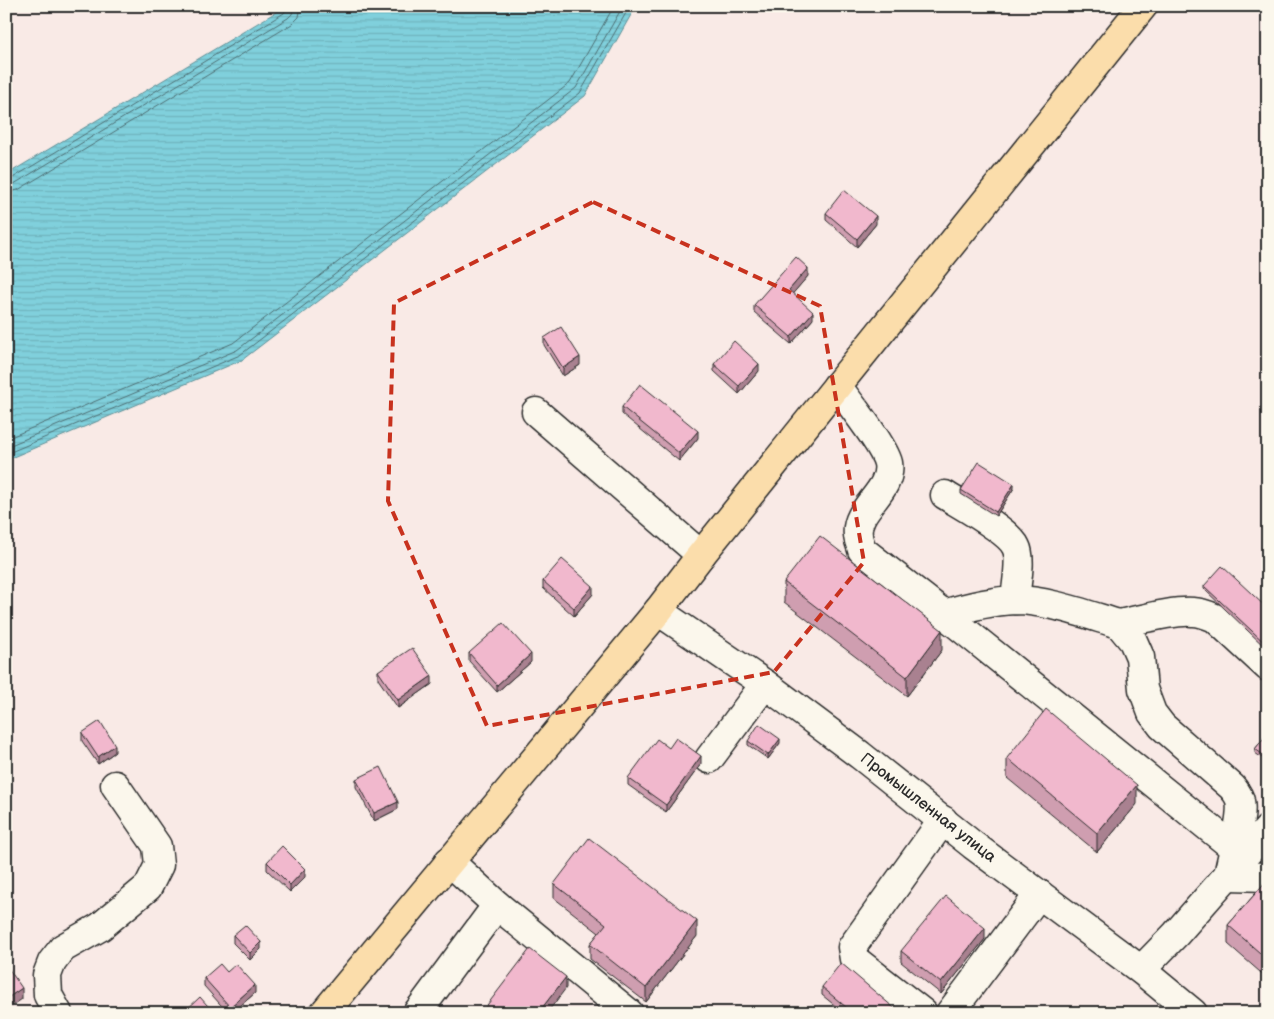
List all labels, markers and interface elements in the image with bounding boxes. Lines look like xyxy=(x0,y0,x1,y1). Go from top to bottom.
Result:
street label: Промышленная улица xyxy=(856,749,1000,867)

